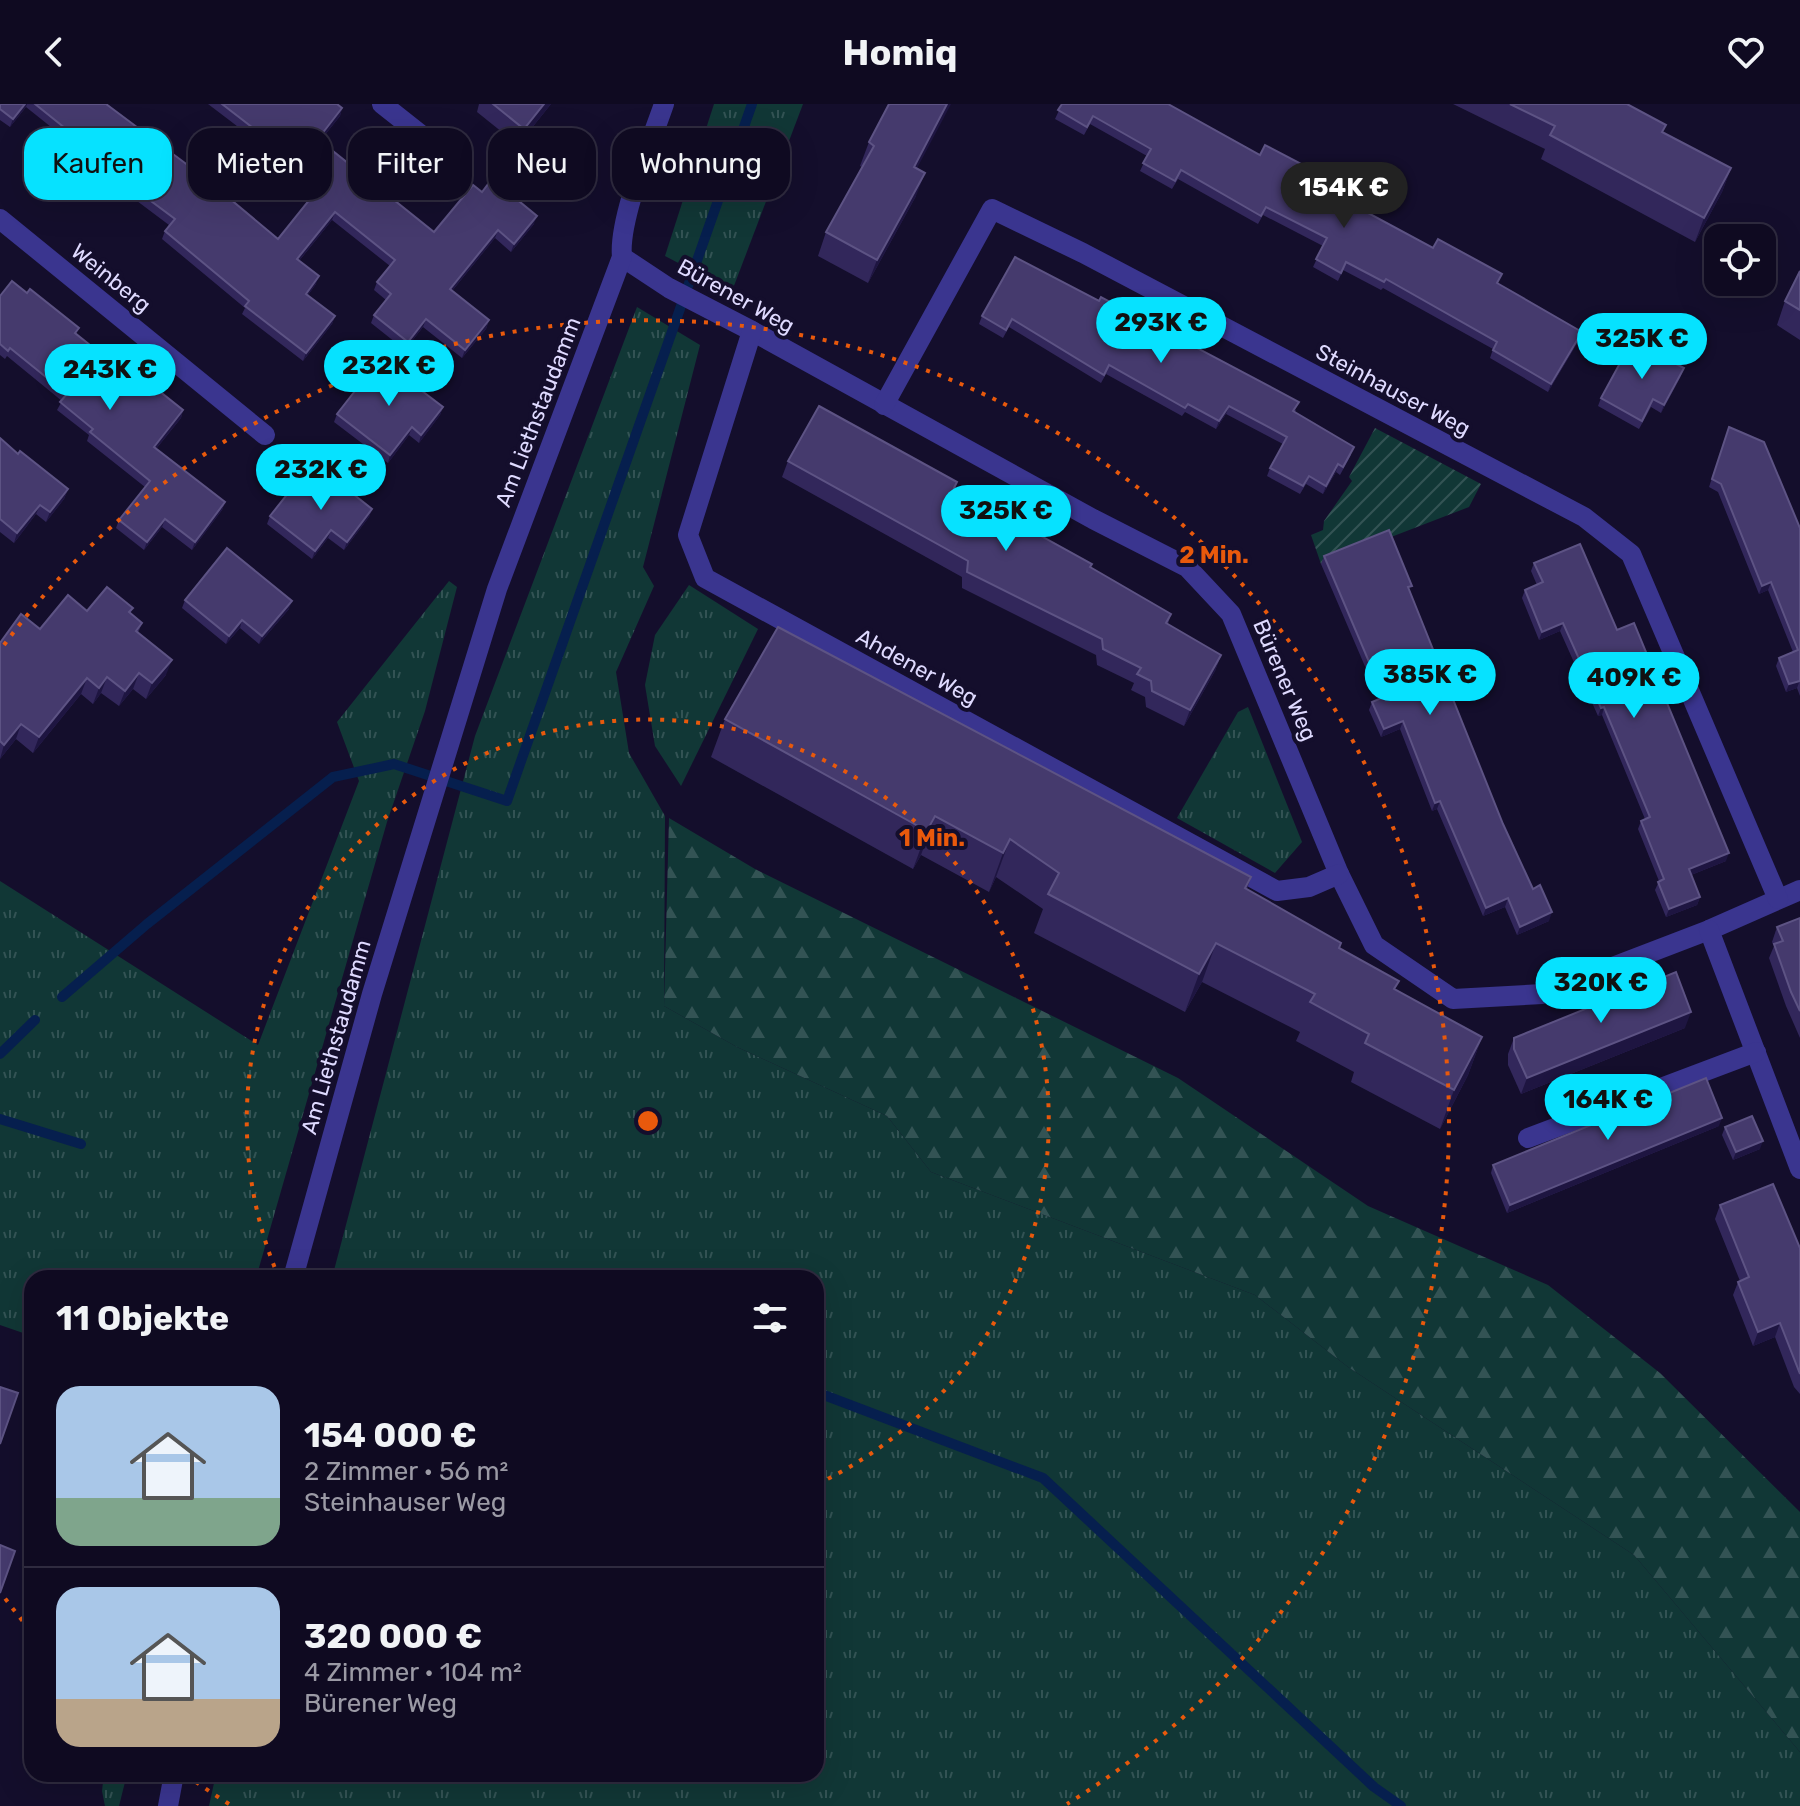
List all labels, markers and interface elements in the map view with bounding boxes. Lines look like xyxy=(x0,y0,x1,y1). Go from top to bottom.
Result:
icon: back xyxy=(32,30,76,74)
icon: heart xyxy=(1724,30,1768,74)
text: Homiq xyxy=(843,31,957,74)
chip: Kaufen xyxy=(24,128,172,200)
chip: Mieten xyxy=(188,128,332,200)
chip: Filter xyxy=(348,128,472,200)
chip: Neu xyxy=(488,128,596,200)
chip: Wohnung xyxy=(612,128,790,200)
pin: 154K € xyxy=(1279,162,1409,230)
text: 154K € xyxy=(1299,172,1389,203)
map controls xyxy=(1704,224,1776,296)
button: locate xyxy=(1704,224,1776,296)
street label: Weinberg xyxy=(66,238,156,318)
street label: Bürener Weg xyxy=(673,253,799,339)
pin: 293K € xyxy=(1096,297,1226,365)
text: 293K € xyxy=(1114,307,1208,338)
street label: Am Liethstaudamm xyxy=(489,313,587,511)
pin: 325K € xyxy=(1577,313,1707,381)
text: 325K € xyxy=(1595,323,1689,354)
street label: Steinhauser Weg xyxy=(1311,338,1475,442)
pin: 232K € xyxy=(324,340,454,408)
pin: 243K € xyxy=(45,344,175,412)
text: 232K € xyxy=(342,350,436,381)
text: 243K € xyxy=(63,354,157,385)
pin: 232K € xyxy=(256,444,386,512)
text: 232K € xyxy=(274,454,368,485)
pin: 325K € xyxy=(941,485,1071,553)
text: 325K € xyxy=(959,495,1053,526)
text: 2 Min. xyxy=(1179,541,1249,569)
street label: Bürener Weg xyxy=(1247,615,1323,745)
street label: Ahdener Weg xyxy=(852,623,982,711)
pin: 385K € xyxy=(1365,649,1495,717)
pin: 409K € xyxy=(1569,652,1699,720)
text: 385K € xyxy=(1383,659,1477,690)
text: 409K € xyxy=(1586,662,1682,693)
text: 1 Min. xyxy=(899,824,965,852)
street label: Am Liethstaudamm xyxy=(295,937,377,1137)
pin: 320K € xyxy=(1536,957,1666,1025)
text: 320K € xyxy=(1554,967,1648,998)
pin: 164K € xyxy=(1543,1074,1673,1142)
text: 164K € xyxy=(1563,1084,1653,1115)
centre of rings xyxy=(634,1107,662,1135)
icon: filters xyxy=(748,1296,792,1340)
text: 11 Objekte xyxy=(56,1298,229,1339)
text: 154 000 € xyxy=(304,1415,477,1456)
icon: home xyxy=(120,1418,216,1514)
text: 2 Zimmer · 56 m² xyxy=(304,1456,508,1487)
text: Steinhauser Weg xyxy=(304,1487,506,1518)
text: 320 000 € xyxy=(304,1616,482,1657)
icon: home xyxy=(120,1619,216,1715)
text: 4 Zimmer · 104 m² xyxy=(304,1657,522,1688)
text: Bürener Weg xyxy=(304,1688,457,1719)

